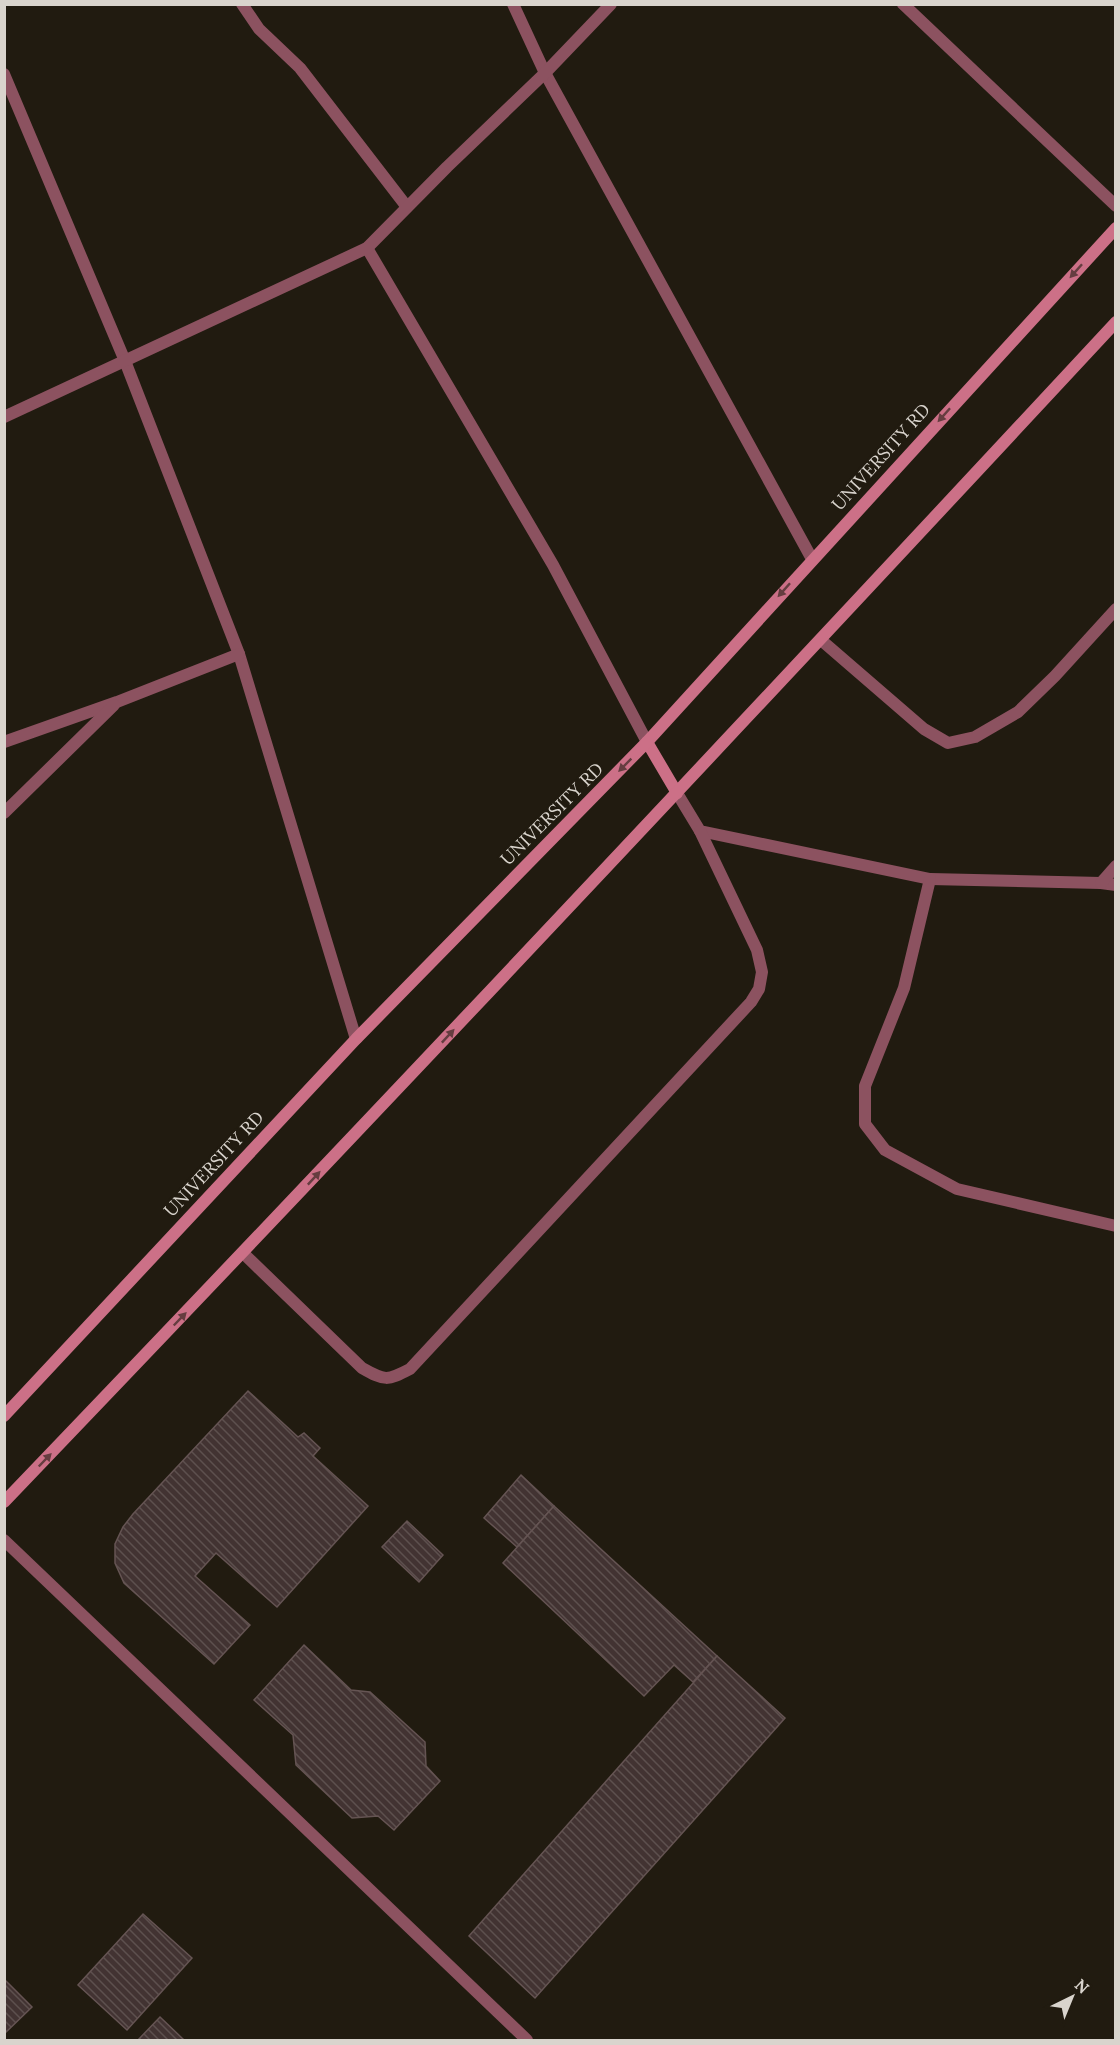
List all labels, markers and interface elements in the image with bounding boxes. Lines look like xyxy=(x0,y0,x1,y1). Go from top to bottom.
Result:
one-way arrow xyxy=(1070,263,1083,278)
street label: UNIVERSITY RD xyxy=(826,398,935,515)
one-way arrow xyxy=(937,407,951,422)
one-way arrow xyxy=(778,582,791,597)
street label: UNIVERSITY RD xyxy=(495,757,608,870)
one-way arrow xyxy=(618,757,632,771)
one-way arrow xyxy=(441,1029,455,1043)
street label: UNIVERSITY RD xyxy=(159,1106,269,1221)
one-way arrow xyxy=(307,1171,321,1185)
one-way arrow xyxy=(173,1311,187,1326)
one-way arrow xyxy=(38,1452,52,1467)
north arrow xyxy=(1042,1967,1102,2027)
text: N xyxy=(1071,1974,1094,1998)

